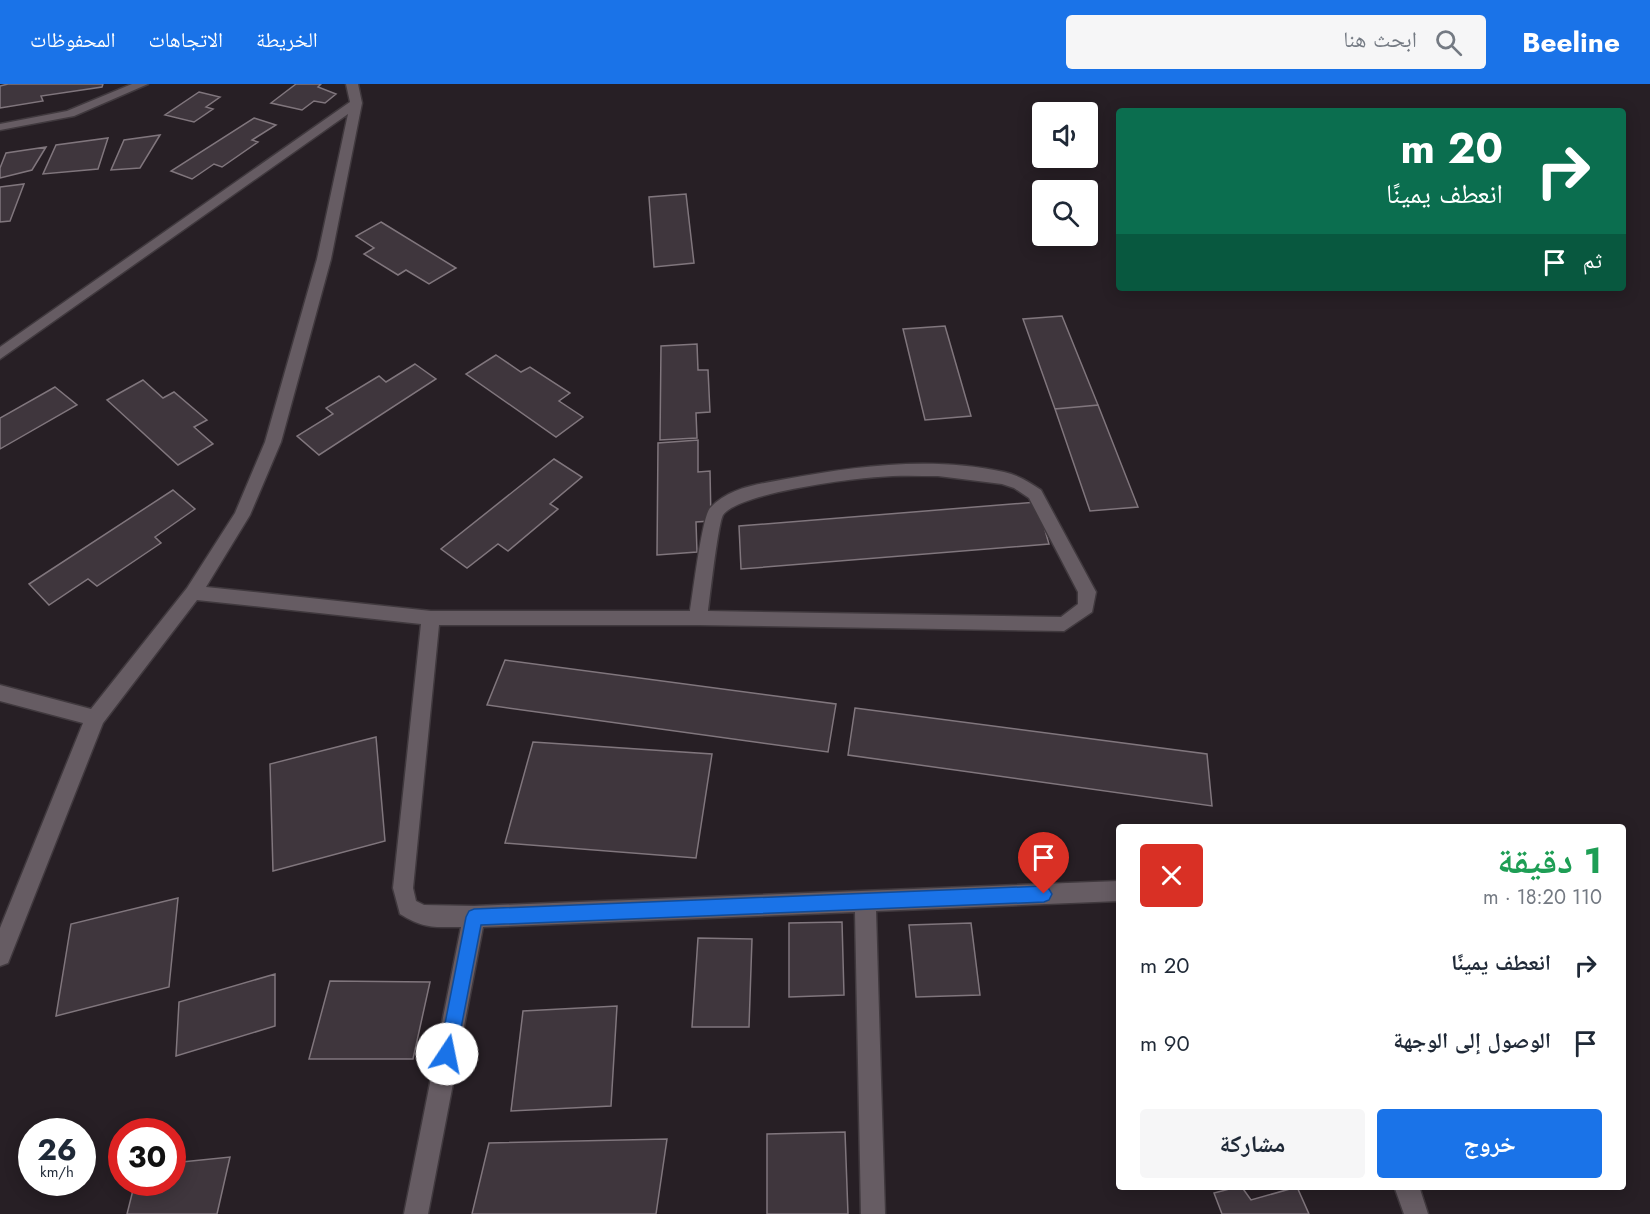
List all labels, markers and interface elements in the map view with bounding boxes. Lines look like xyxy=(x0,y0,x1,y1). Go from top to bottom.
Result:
search box xyxy=(1066,15,1486,69)
text: Beeline xyxy=(1522,22,1620,63)
text: ابحث هنا xyxy=(1343,23,1417,55)
text: المحفوظات xyxy=(30,25,115,55)
text: الاتجاهات xyxy=(148,25,223,55)
text: الخريطة xyxy=(256,25,318,55)
icon: search xyxy=(1432,26,1465,59)
map controls xyxy=(1032,102,1098,246)
button: sound xyxy=(1032,102,1098,168)
text: 20 m xyxy=(1401,118,1503,179)
icon: right xyxy=(1524,132,1602,210)
text: انعطف يمينًا xyxy=(1386,174,1503,213)
button: search xyxy=(1032,180,1098,246)
text: ثم xyxy=(1583,244,1602,276)
icon: arrive xyxy=(1538,246,1571,279)
pin xyxy=(1018,832,1069,894)
text: 1 دقيقة xyxy=(1497,834,1602,886)
icon: arrive xyxy=(1027,841,1060,874)
button: close xyxy=(1140,844,1203,907)
text: 110 m · 18:20 xyxy=(1483,883,1602,912)
text: انعطف يمينًا xyxy=(1451,946,1551,978)
text: 20 m xyxy=(1140,949,1190,981)
icon: right xyxy=(1569,949,1602,982)
position arrow xyxy=(415,1022,479,1086)
text: الوصول إلى الوجهة xyxy=(1393,1024,1551,1056)
text: 90 m xyxy=(1140,1027,1190,1059)
icon: arrive xyxy=(1569,1027,1602,1060)
button: مشاركة xyxy=(1140,1109,1365,1178)
button: خروج xyxy=(1377,1109,1602,1178)
speed limit sign: 30 xyxy=(108,1118,186,1196)
text: 26 xyxy=(37,1128,77,1171)
text: km/h xyxy=(40,1161,74,1183)

